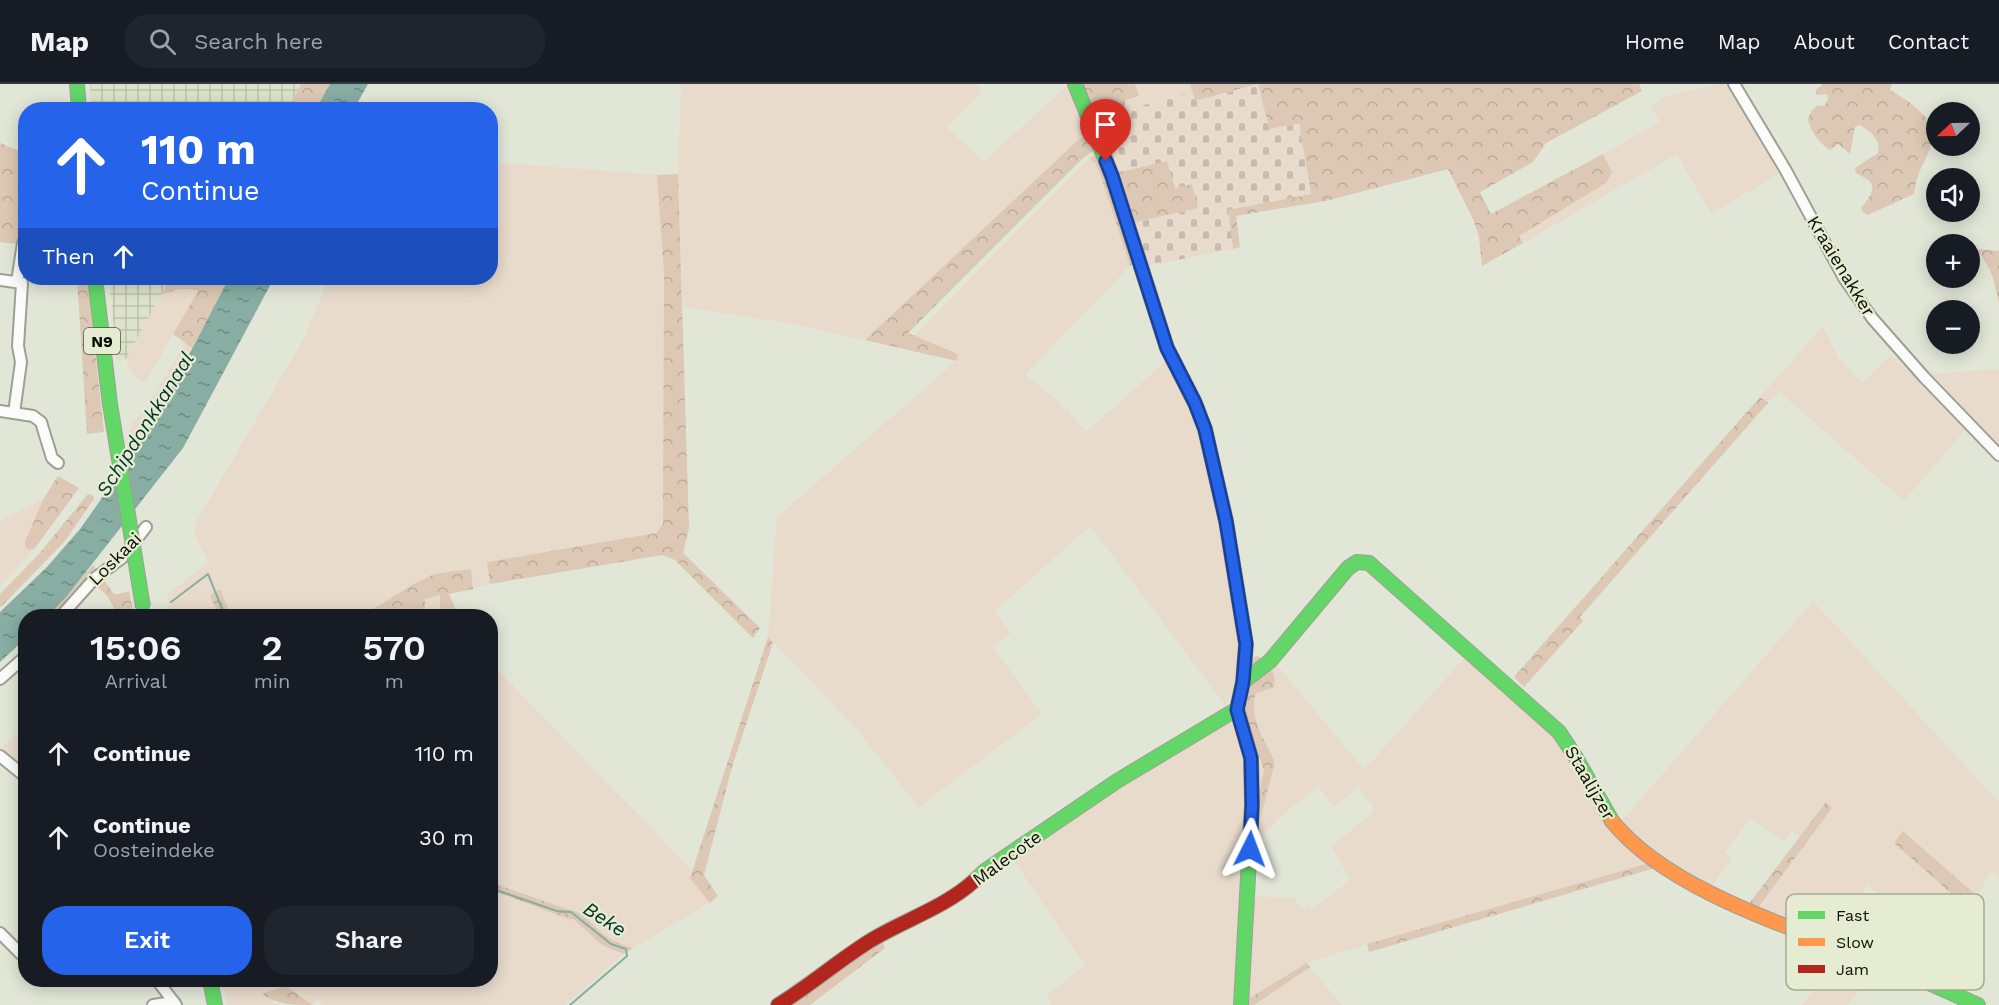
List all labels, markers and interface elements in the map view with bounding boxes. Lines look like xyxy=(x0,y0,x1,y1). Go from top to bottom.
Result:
search box xyxy=(125,14,545,68)
text: Map xyxy=(30,25,89,58)
icon: search xyxy=(146,25,179,58)
text: Search here xyxy=(194,29,323,54)
text: Home xyxy=(1625,29,1685,54)
text: Map xyxy=(1718,29,1761,54)
text: About xyxy=(1794,29,1855,54)
text: Contact xyxy=(1888,29,1969,54)
pin xyxy=(1080,99,1131,161)
north arrow xyxy=(1926,102,1980,156)
map controls xyxy=(1926,102,1980,354)
icon: arrive xyxy=(1089,108,1122,141)
text: 110 m xyxy=(141,125,256,174)
icon: ahead xyxy=(42,126,120,204)
button: sound xyxy=(1926,168,1980,222)
text: Continue xyxy=(141,175,260,207)
street label: Kraaienakker xyxy=(1803,212,1880,320)
button: + xyxy=(1926,234,1980,288)
icon: ahead xyxy=(107,240,140,273)
text: Then xyxy=(42,244,95,269)
button: − xyxy=(1926,300,1980,354)
road number: N9 xyxy=(84,328,120,354)
water label: Schipdonkkanaal xyxy=(91,347,199,501)
street label: Loskaai xyxy=(84,528,145,589)
text: 15:06 xyxy=(90,627,182,669)
text: 2 xyxy=(261,627,283,669)
text: 570 xyxy=(362,627,426,669)
text: Arrival xyxy=(105,669,167,693)
text: min xyxy=(254,669,290,693)
text: m xyxy=(385,669,404,693)
icon: ahead xyxy=(42,737,75,770)
text: Continue xyxy=(93,741,191,766)
text: 110 m xyxy=(415,741,474,766)
street label: Staalijzer xyxy=(1561,742,1620,823)
text: Continue xyxy=(93,813,191,838)
position arrow xyxy=(1218,817,1282,881)
icon: ahead xyxy=(42,821,75,854)
text: 30 m xyxy=(419,825,474,850)
street label: Malecote xyxy=(968,826,1045,890)
text: Oosteindeke xyxy=(93,838,215,862)
legend xyxy=(1786,894,1984,990)
water label: Beke xyxy=(579,896,631,942)
button: Exit xyxy=(42,906,252,975)
button: Share xyxy=(264,906,474,975)
text: Fast xyxy=(1836,906,1869,925)
text: Slow xyxy=(1836,933,1874,952)
text: Jam xyxy=(1836,960,1869,979)

